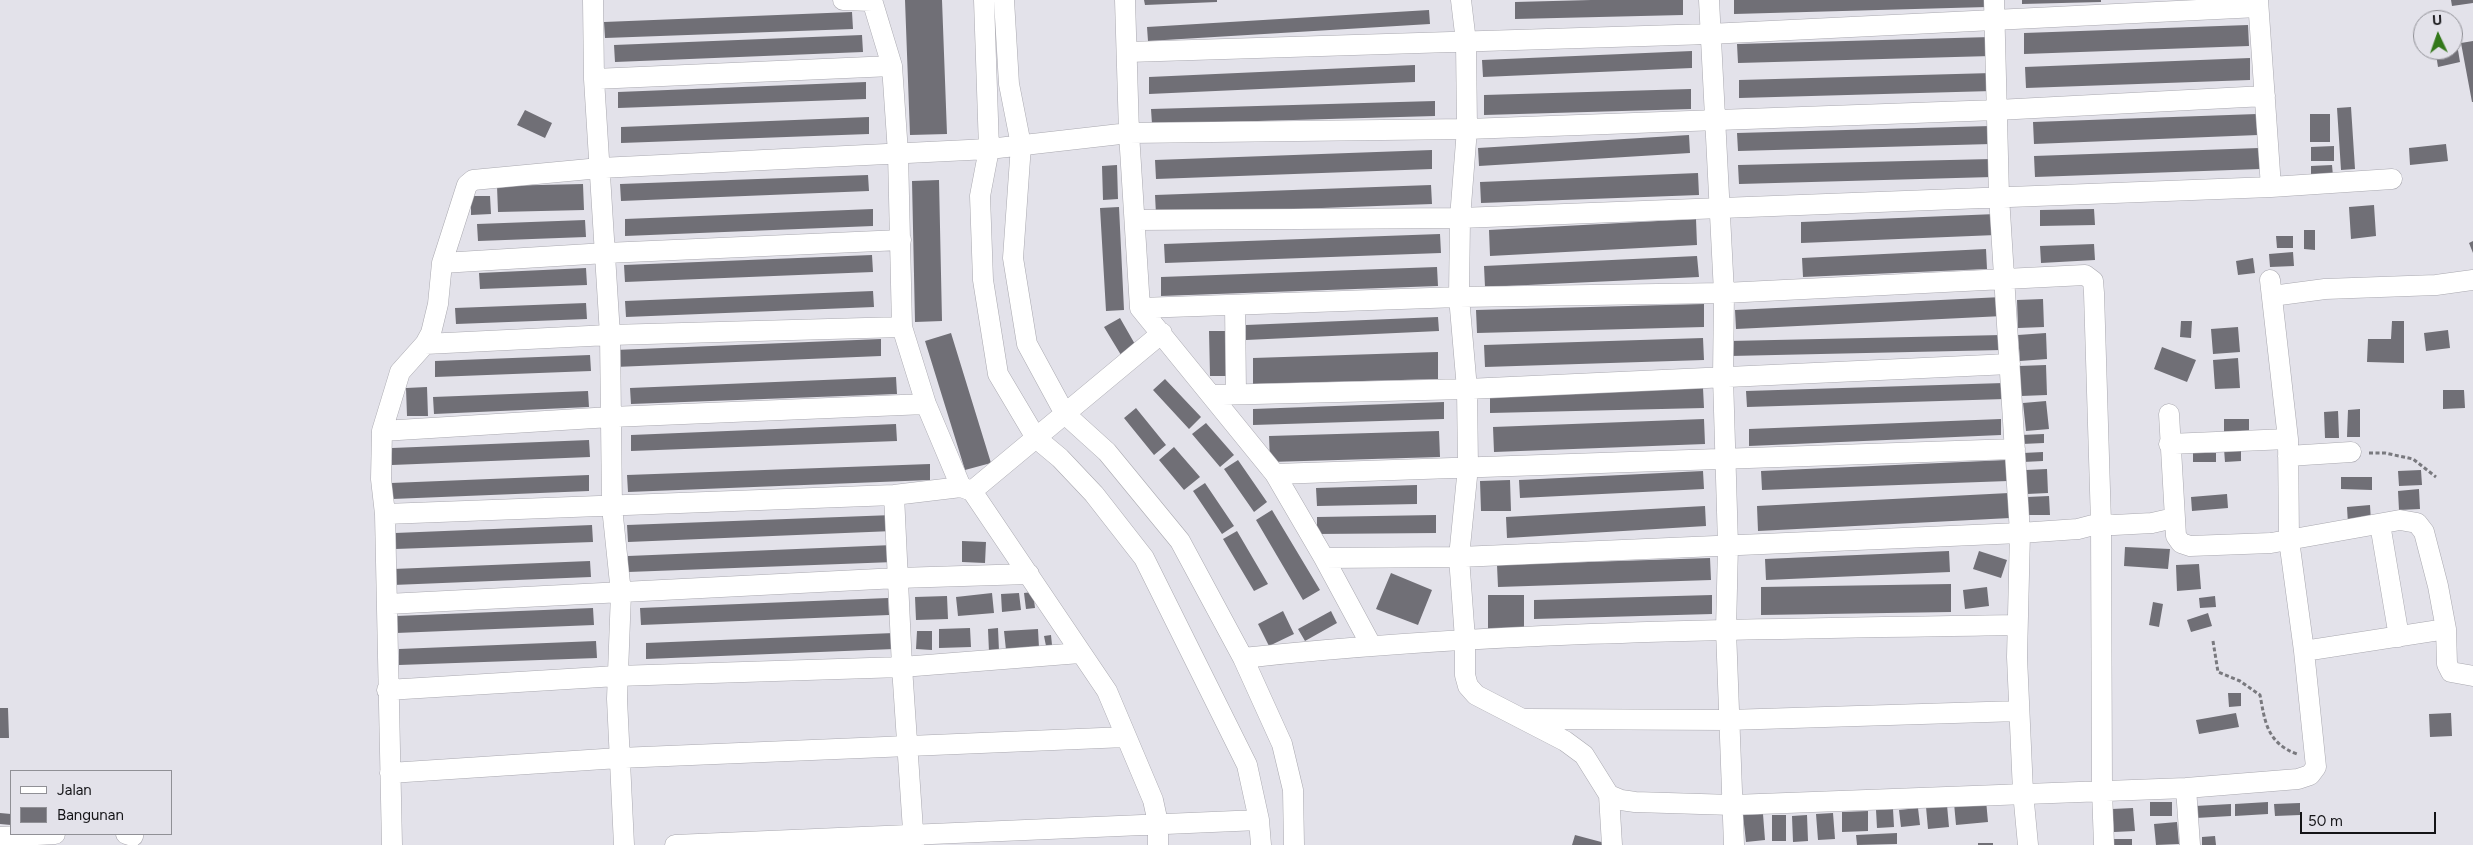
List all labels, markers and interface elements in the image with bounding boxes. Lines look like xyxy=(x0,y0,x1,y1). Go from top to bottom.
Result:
north arrow xyxy=(2413,10,2463,60)
text: U xyxy=(2432,12,2443,29)
legend xyxy=(10,770,172,835)
text: Jalan xyxy=(57,781,92,799)
scale bar xyxy=(2303,802,2439,834)
text: Bangunan xyxy=(57,806,124,824)
text: 50 m xyxy=(2308,812,2343,830)

